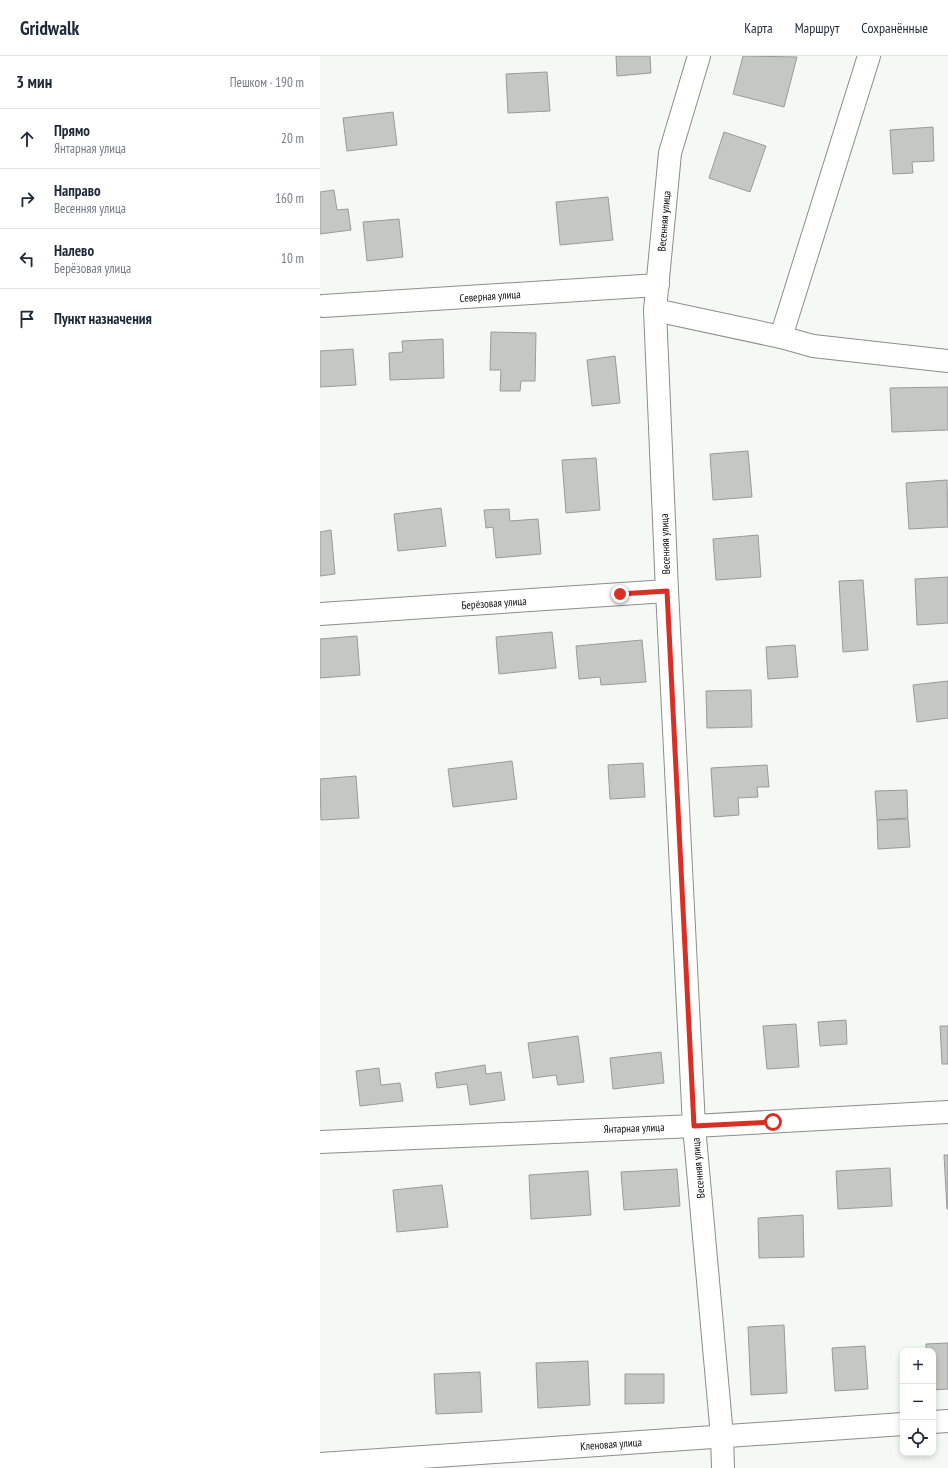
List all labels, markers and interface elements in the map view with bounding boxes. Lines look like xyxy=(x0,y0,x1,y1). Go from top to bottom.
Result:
text: Gridwalk xyxy=(20,16,79,40)
text: Карта xyxy=(744,19,773,37)
text: Маршрут xyxy=(795,19,839,37)
text: Сохранённые xyxy=(861,19,928,37)
text: 3 мин xyxy=(16,71,52,93)
text: Пешком · 190 m xyxy=(230,74,304,91)
text: Прямо xyxy=(54,121,90,140)
icon: ahead xyxy=(16,128,38,150)
text: 20 m xyxy=(281,130,304,147)
text: Янтарная улица xyxy=(54,140,126,157)
text: Направо xyxy=(54,181,101,200)
icon: right xyxy=(16,188,38,210)
text: 160 m xyxy=(275,190,304,207)
street label: Весенняя улица xyxy=(654,190,674,252)
text: Весенняя улица xyxy=(54,200,126,217)
text: Налево xyxy=(54,241,94,260)
icon: left xyxy=(16,248,38,270)
text: 10 m xyxy=(281,250,304,267)
text: Берёзовая улица xyxy=(54,260,131,277)
street label: Северная улица xyxy=(459,287,521,305)
icon: arrive xyxy=(16,308,38,330)
text: Пункт назначения xyxy=(54,309,152,328)
street label: Весенняя улица xyxy=(657,513,673,575)
route end xyxy=(611,585,629,603)
street label: Берёзовая улица xyxy=(461,594,527,612)
route start xyxy=(764,1113,782,1131)
street label: Янтарная улица xyxy=(603,1120,665,1136)
street label: Весенняя улица xyxy=(688,1137,708,1199)
map controls xyxy=(900,1348,936,1456)
button: + xyxy=(900,1348,936,1384)
button: − xyxy=(900,1384,936,1420)
button: locate xyxy=(900,1420,936,1456)
street label: Кленовая улица xyxy=(580,1435,642,1453)

